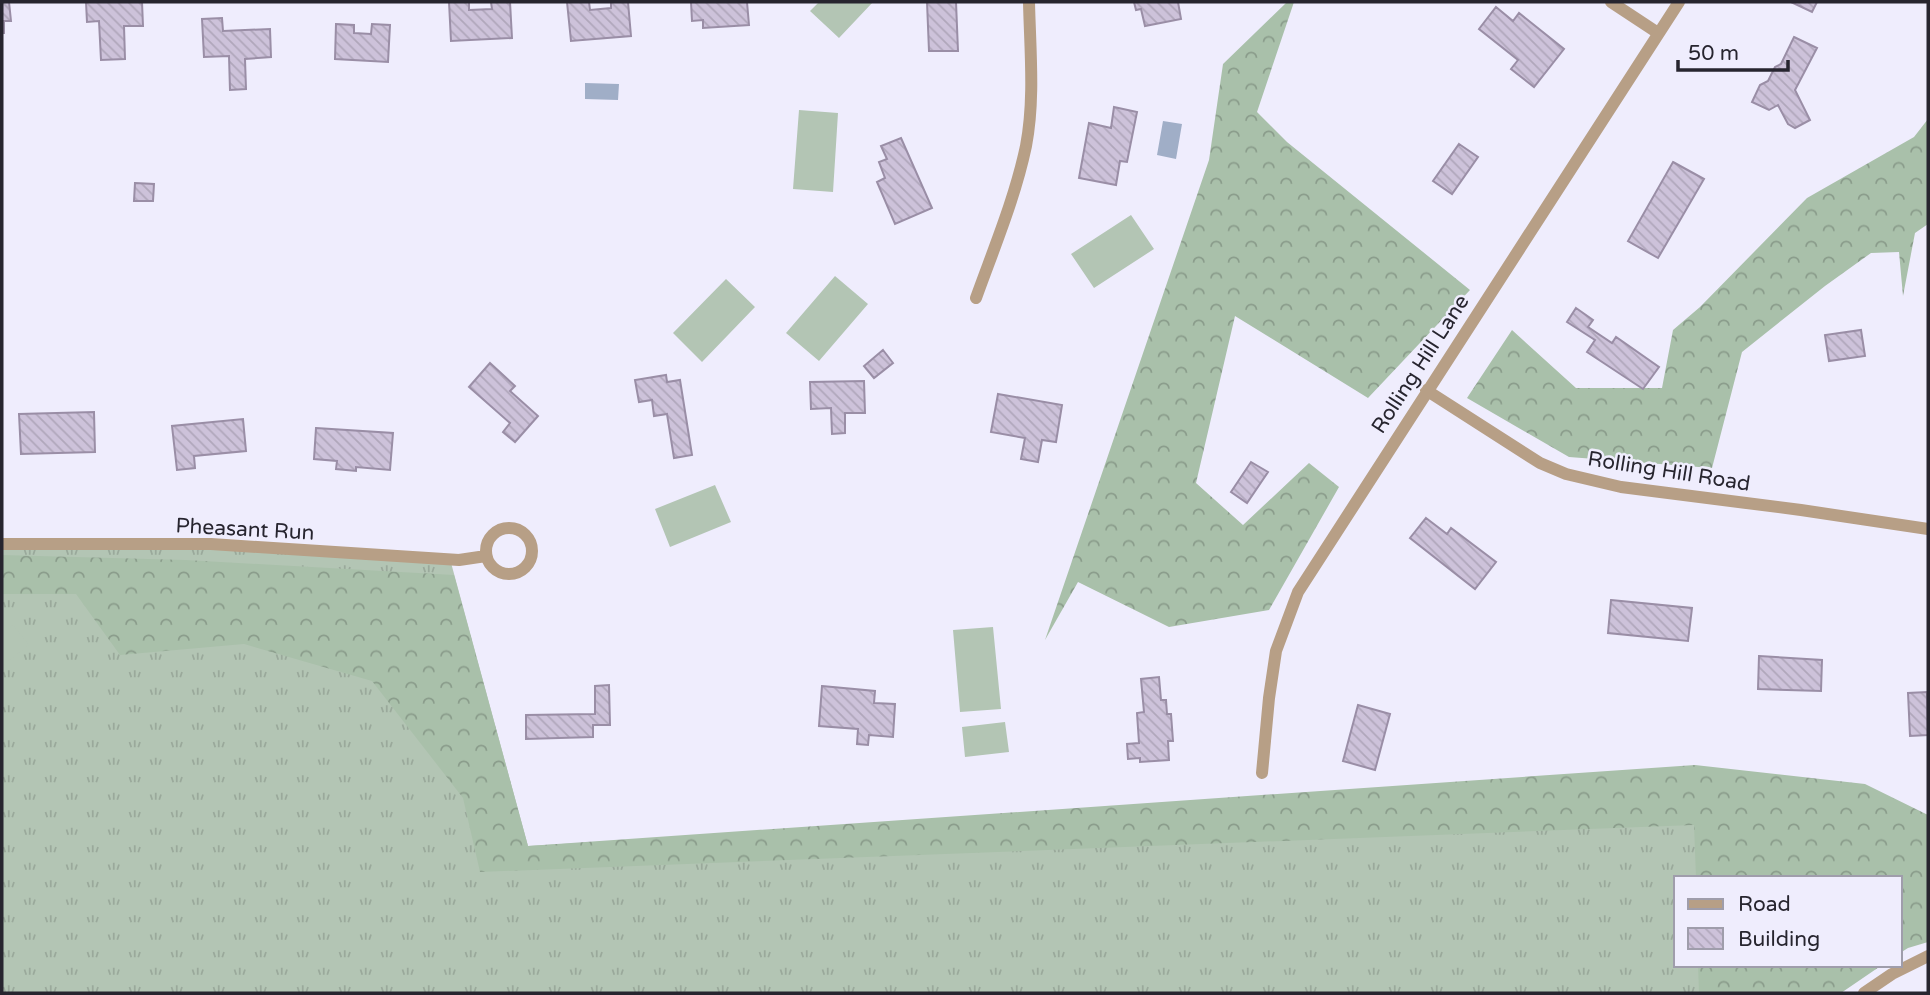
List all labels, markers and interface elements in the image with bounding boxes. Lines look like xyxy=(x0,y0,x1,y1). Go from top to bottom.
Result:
scale bar xyxy=(1678,28,1788,72)
text: 50 m xyxy=(1688,41,1739,66)
street label: Rolling Hill Lane xyxy=(1366,290,1475,438)
street label: Rolling Hill Road xyxy=(1586,446,1752,497)
street label: Pheasant Run xyxy=(175,513,315,546)
legend xyxy=(1674,876,1902,967)
text: Road xyxy=(1738,892,1791,917)
text: Building xyxy=(1738,927,1820,952)

